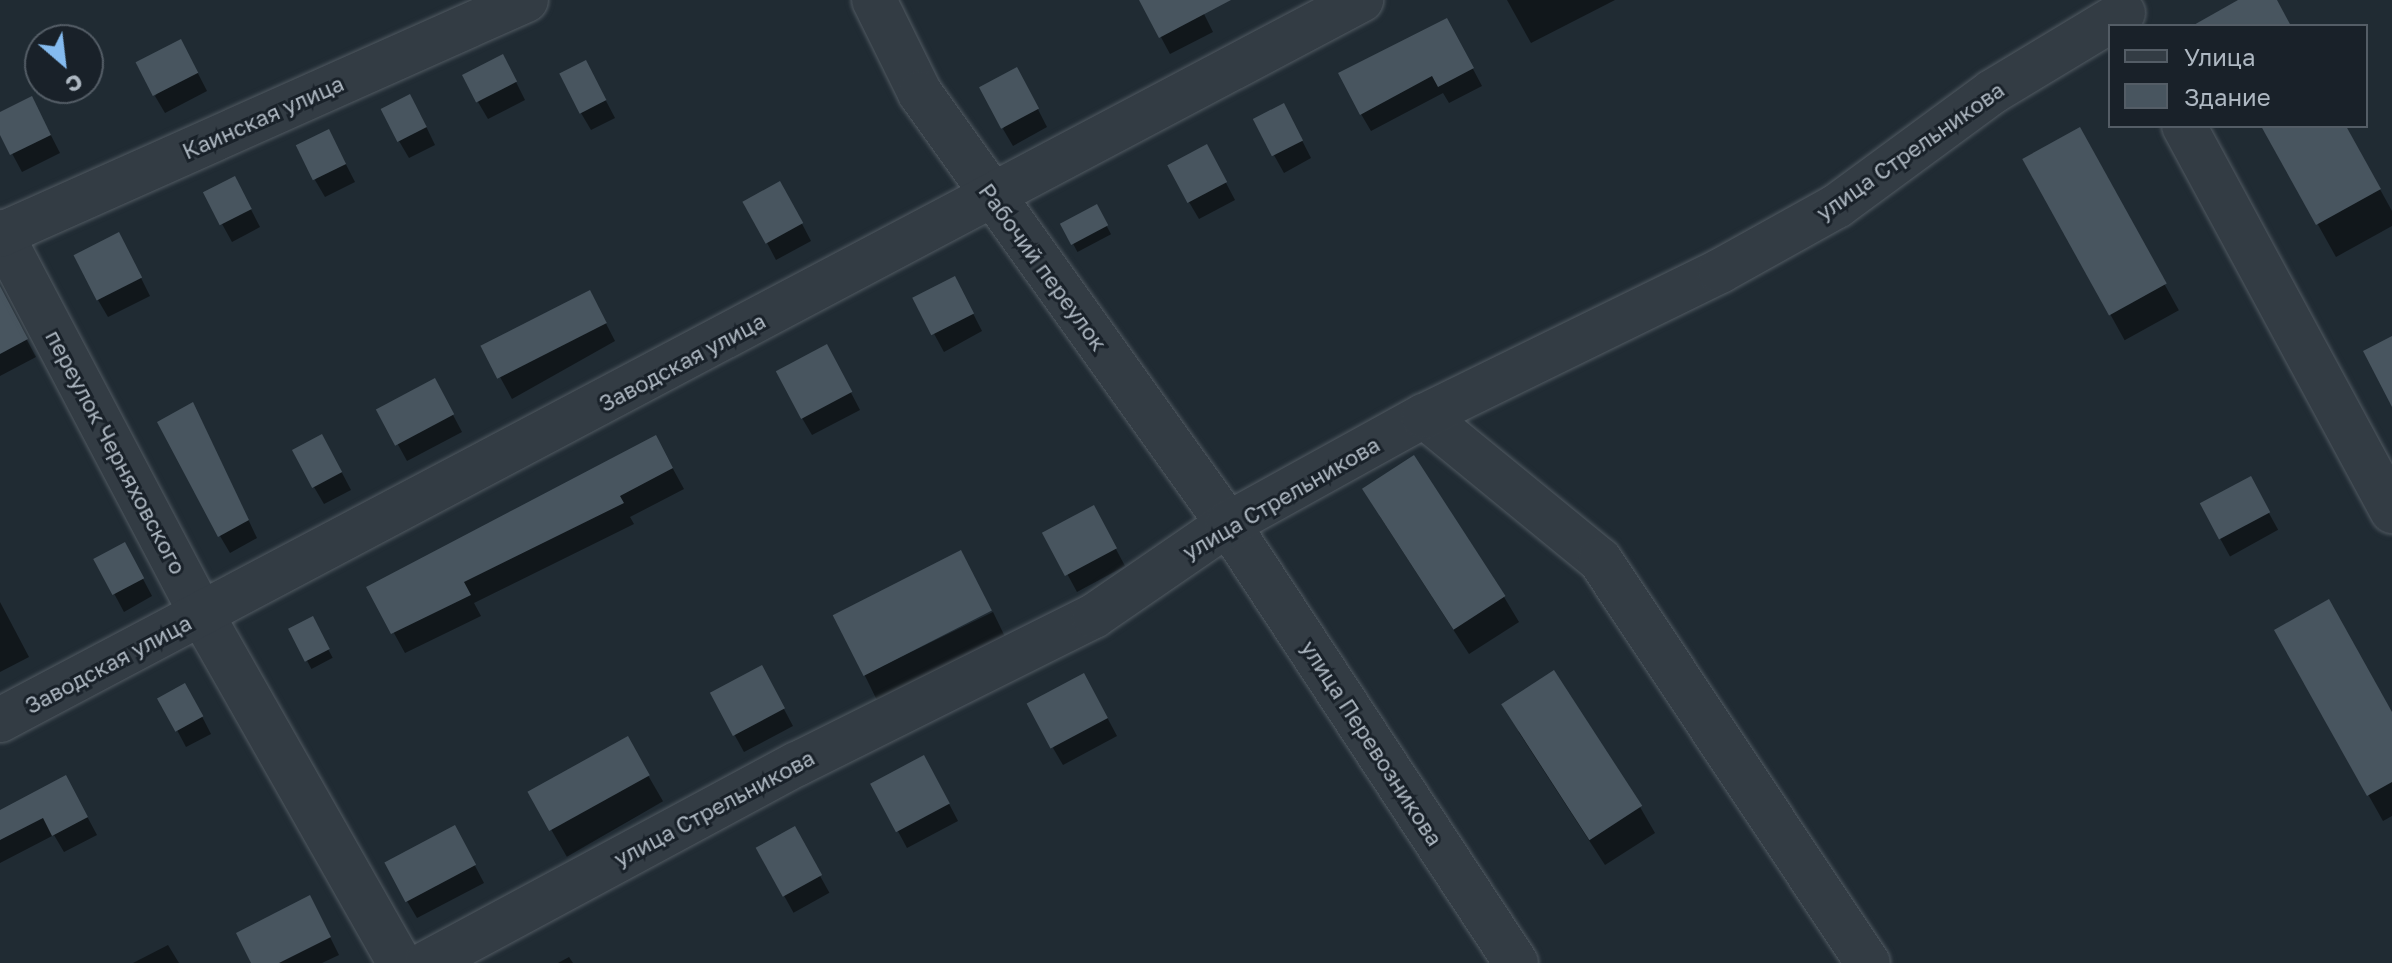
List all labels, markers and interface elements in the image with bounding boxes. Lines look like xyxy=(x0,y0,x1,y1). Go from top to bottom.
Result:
north arrow xyxy=(24,24,104,104)
legend xyxy=(2108,24,2368,128)
text: Улица xyxy=(2184,42,2256,71)
text: С xyxy=(61,68,88,99)
street label: Каинская улица xyxy=(178,70,348,164)
street label: улица Стрельникова xyxy=(1811,76,2009,226)
text: Здание xyxy=(2184,82,2271,111)
street label: Рабочий переулок xyxy=(974,178,1112,356)
street label: Заводская улица xyxy=(594,307,770,417)
street label: переулок Черняховского xyxy=(40,325,192,579)
street label: улица Стрельникова xyxy=(1178,431,1384,565)
street label: Заводская улица xyxy=(20,609,196,719)
street label: улица Перевозникова xyxy=(1296,635,1448,851)
street label: улица Стрельникова xyxy=(609,744,819,872)

